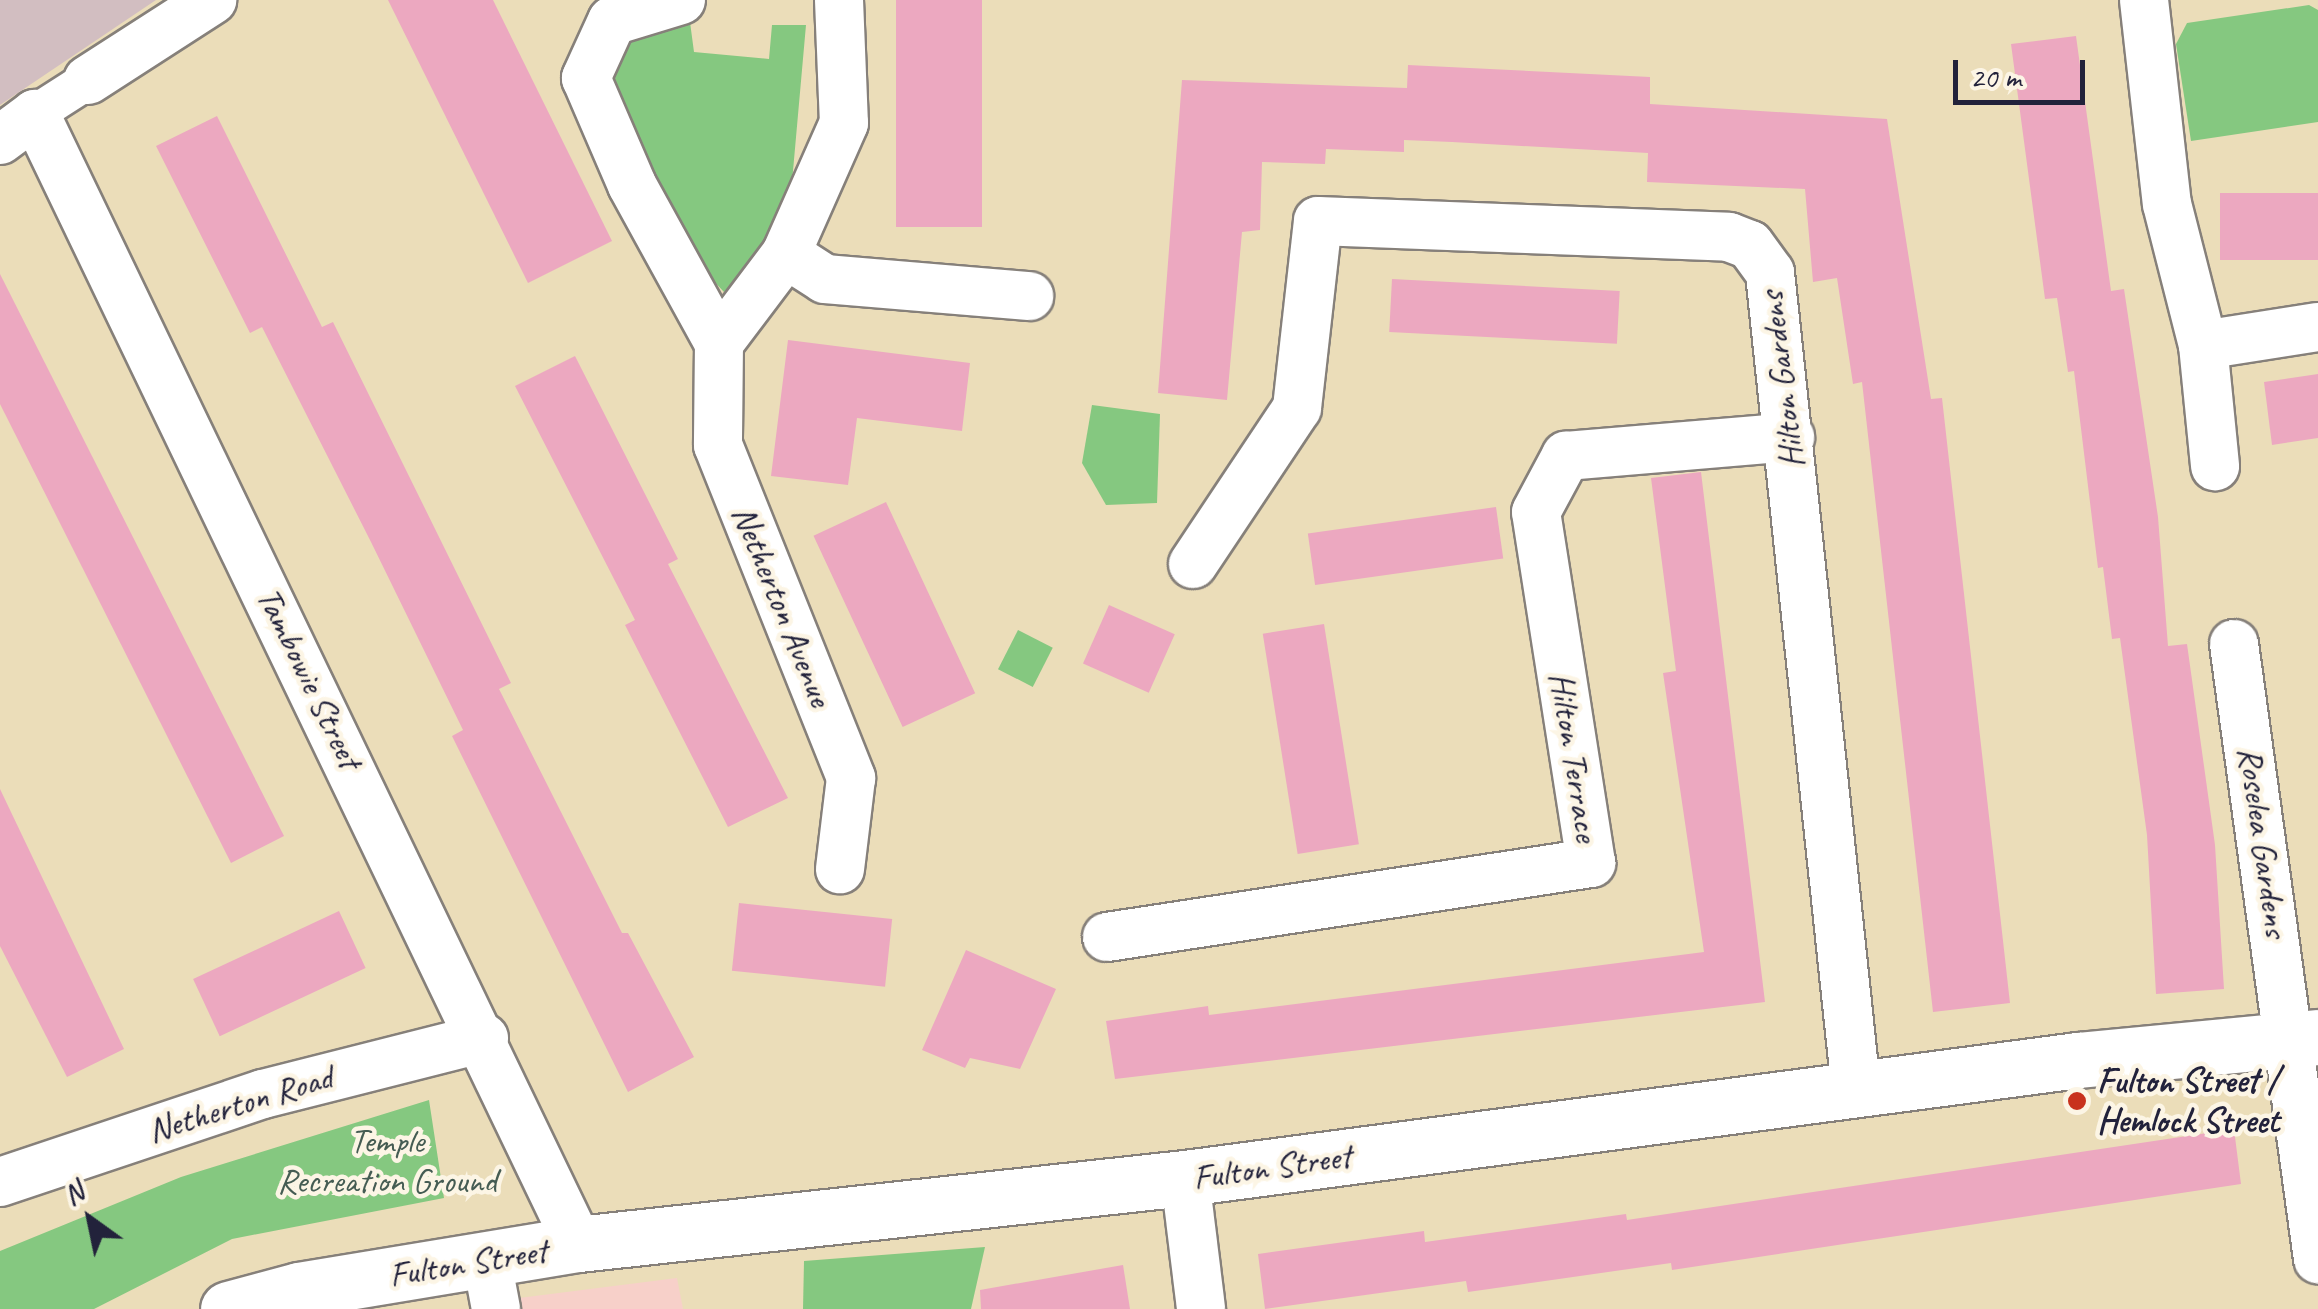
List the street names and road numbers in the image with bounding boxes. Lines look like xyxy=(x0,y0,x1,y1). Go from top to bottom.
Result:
street label: Hilton Gardens xyxy=(1750,289,1814,471)
street label: Netherton Avenue xyxy=(723,500,841,712)
street label: Tambowie Street xyxy=(247,581,371,775)
street label: Hilton Terrace xyxy=(1540,670,1608,844)
street label: Roselea Gardens xyxy=(2229,744,2297,940)
street label: Netherton Road xyxy=(143,1056,337,1152)
street label: Fulton Street xyxy=(1190,1135,1354,1199)
street label: Fulton Street xyxy=(386,1230,550,1296)

